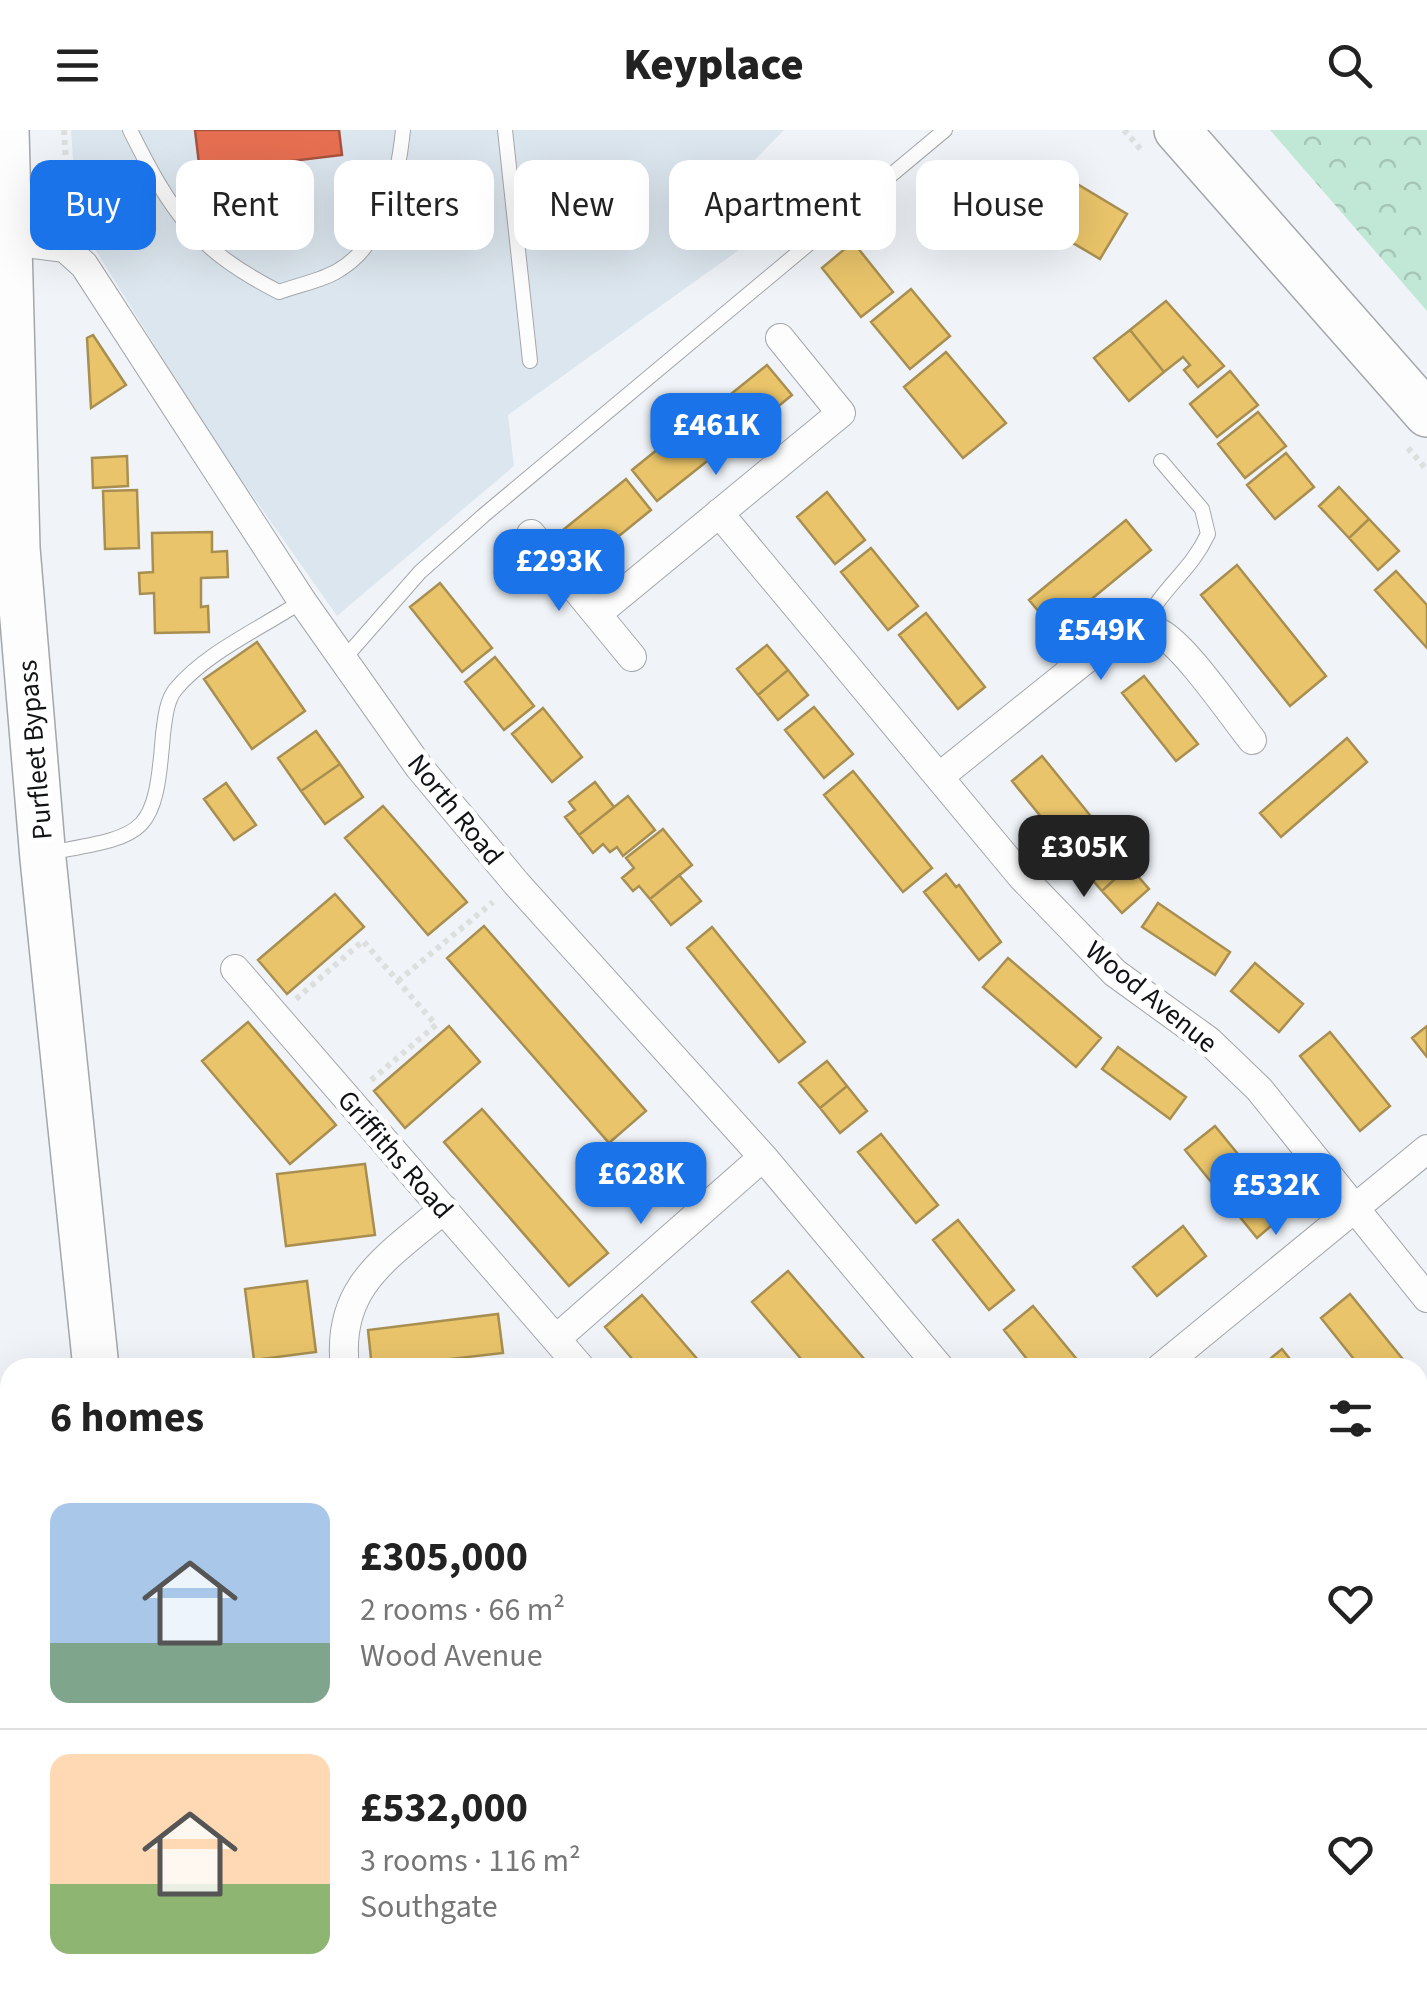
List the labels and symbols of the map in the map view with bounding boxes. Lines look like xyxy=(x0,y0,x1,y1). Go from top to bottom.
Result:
pin: £461K xyxy=(646,393,786,478)
pin: £293K xyxy=(489,529,629,614)
pin: £549K xyxy=(1031,598,1171,683)
street label: Purfleet Bypass xyxy=(7,658,63,842)
street label: North Road xyxy=(398,745,513,874)
pin: £305K xyxy=(1014,815,1154,900)
street label: Wood Avenue xyxy=(1077,931,1226,1063)
street label: Griffiths Road xyxy=(328,1082,463,1228)
pin: £628K xyxy=(571,1142,711,1227)
pin: £532K xyxy=(1206,1153,1346,1238)

